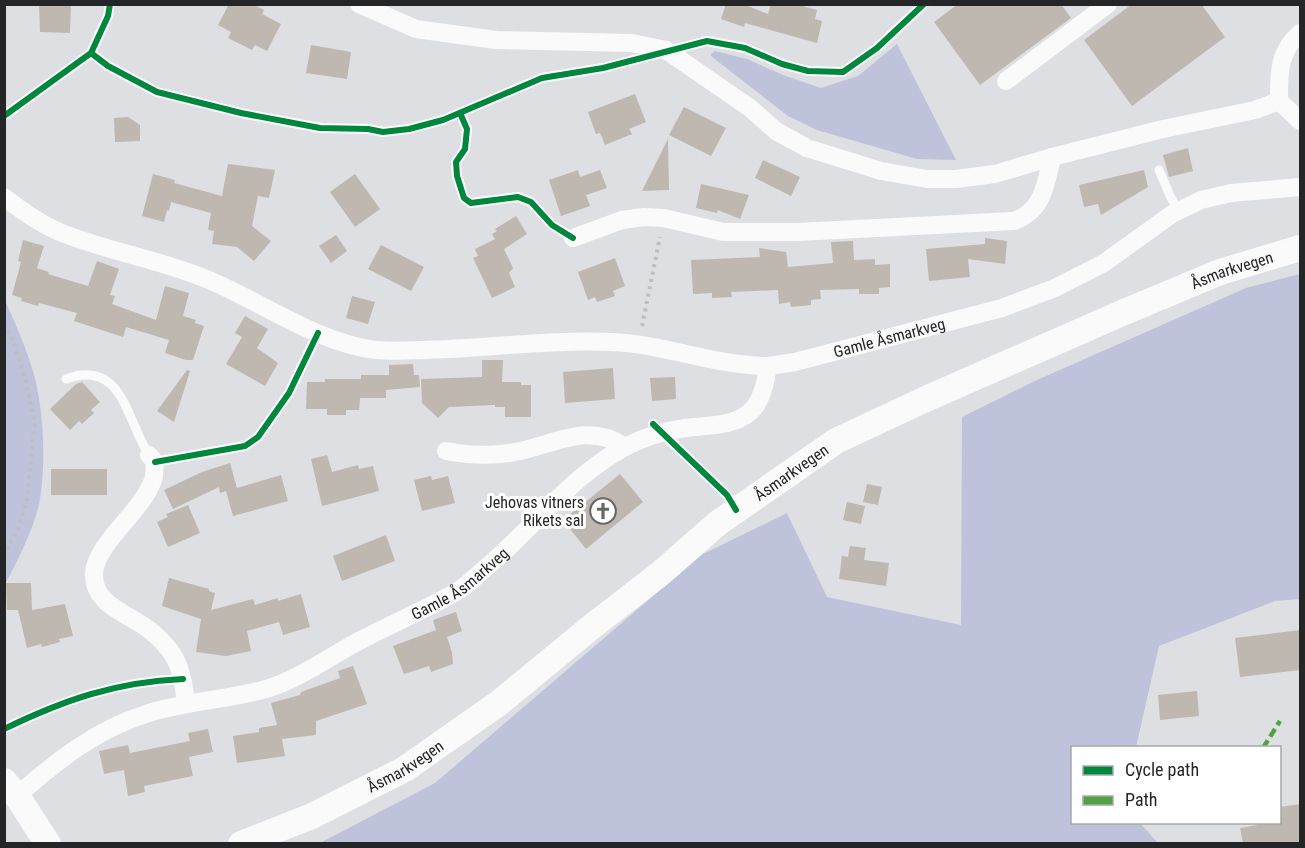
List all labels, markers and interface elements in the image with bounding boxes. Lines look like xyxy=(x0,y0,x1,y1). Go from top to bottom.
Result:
street label: Åsmarkvegen xyxy=(1187,247,1275,293)
street label: Gamle Åsmarkveg xyxy=(831,314,947,361)
street label: Åsmarkvegen xyxy=(750,440,832,504)
place label: Jehovas vitners Rikets sal xyxy=(485,493,584,530)
church icon: Jehovas vitners Rikets sal xyxy=(588,496,618,526)
street label: Gamle Åsmarkveg xyxy=(408,543,512,623)
street label: Åsmarkvegen xyxy=(363,736,447,796)
legend xyxy=(1071,746,1281,824)
text: Cycle path xyxy=(1125,759,1199,780)
text: Path xyxy=(1125,789,1158,810)

